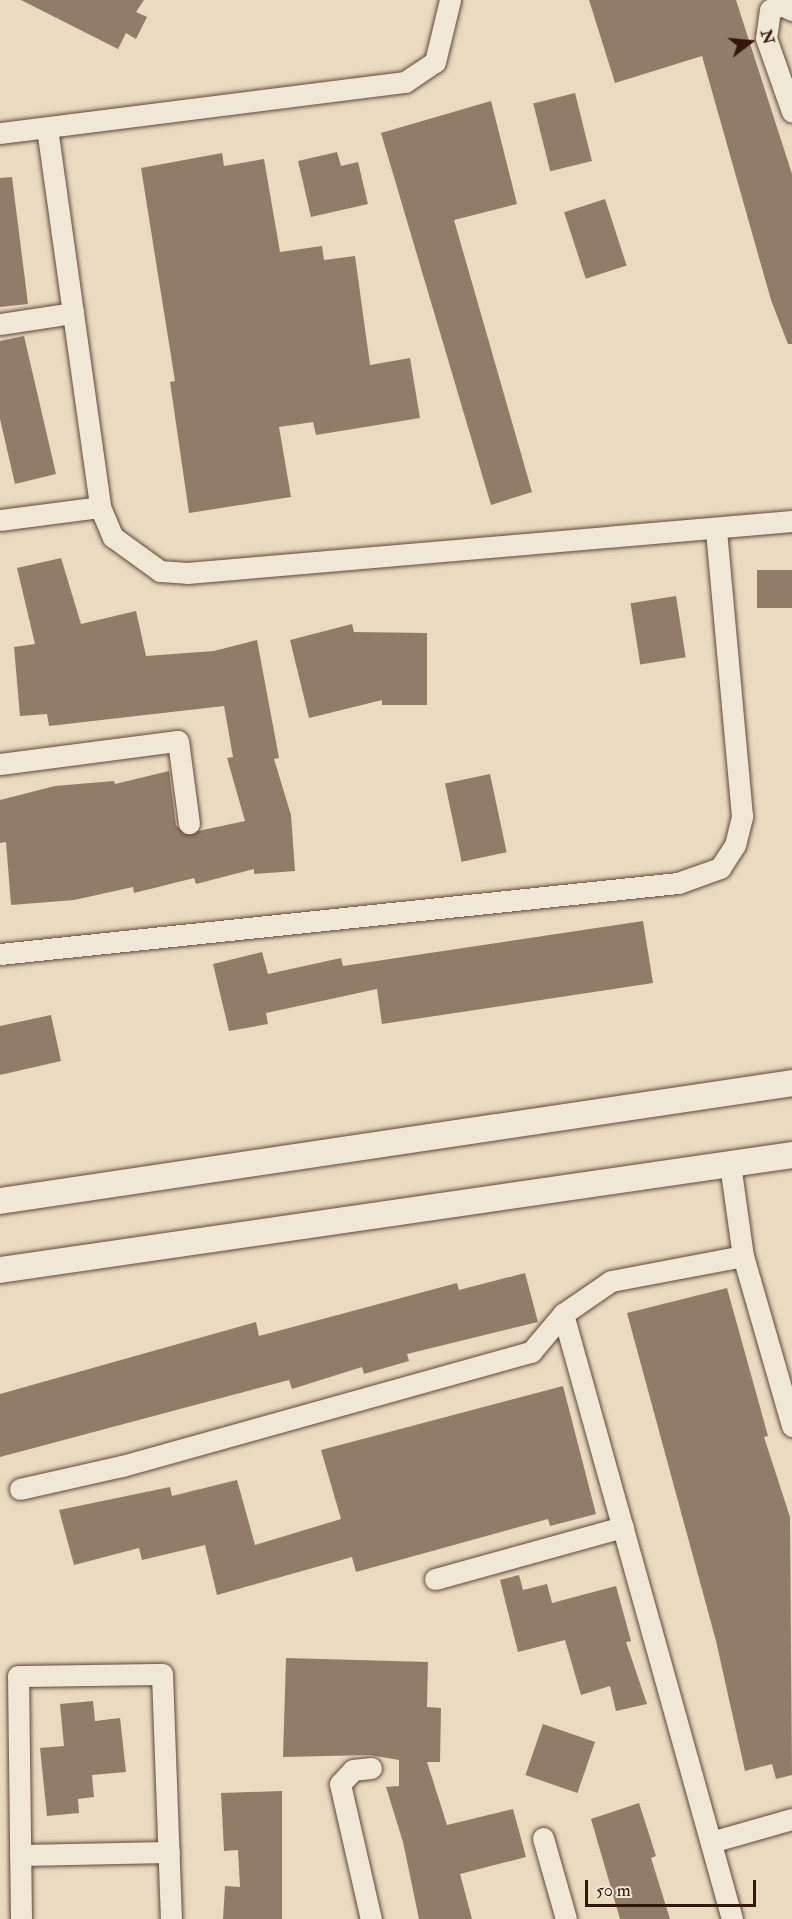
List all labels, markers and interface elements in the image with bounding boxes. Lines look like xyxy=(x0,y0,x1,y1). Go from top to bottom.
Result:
north arrow xyxy=(720,12,780,72)
text: N xyxy=(756,27,779,47)
scale bar xyxy=(588,1868,759,1906)
text: 50 m xyxy=(596,1879,631,1902)

